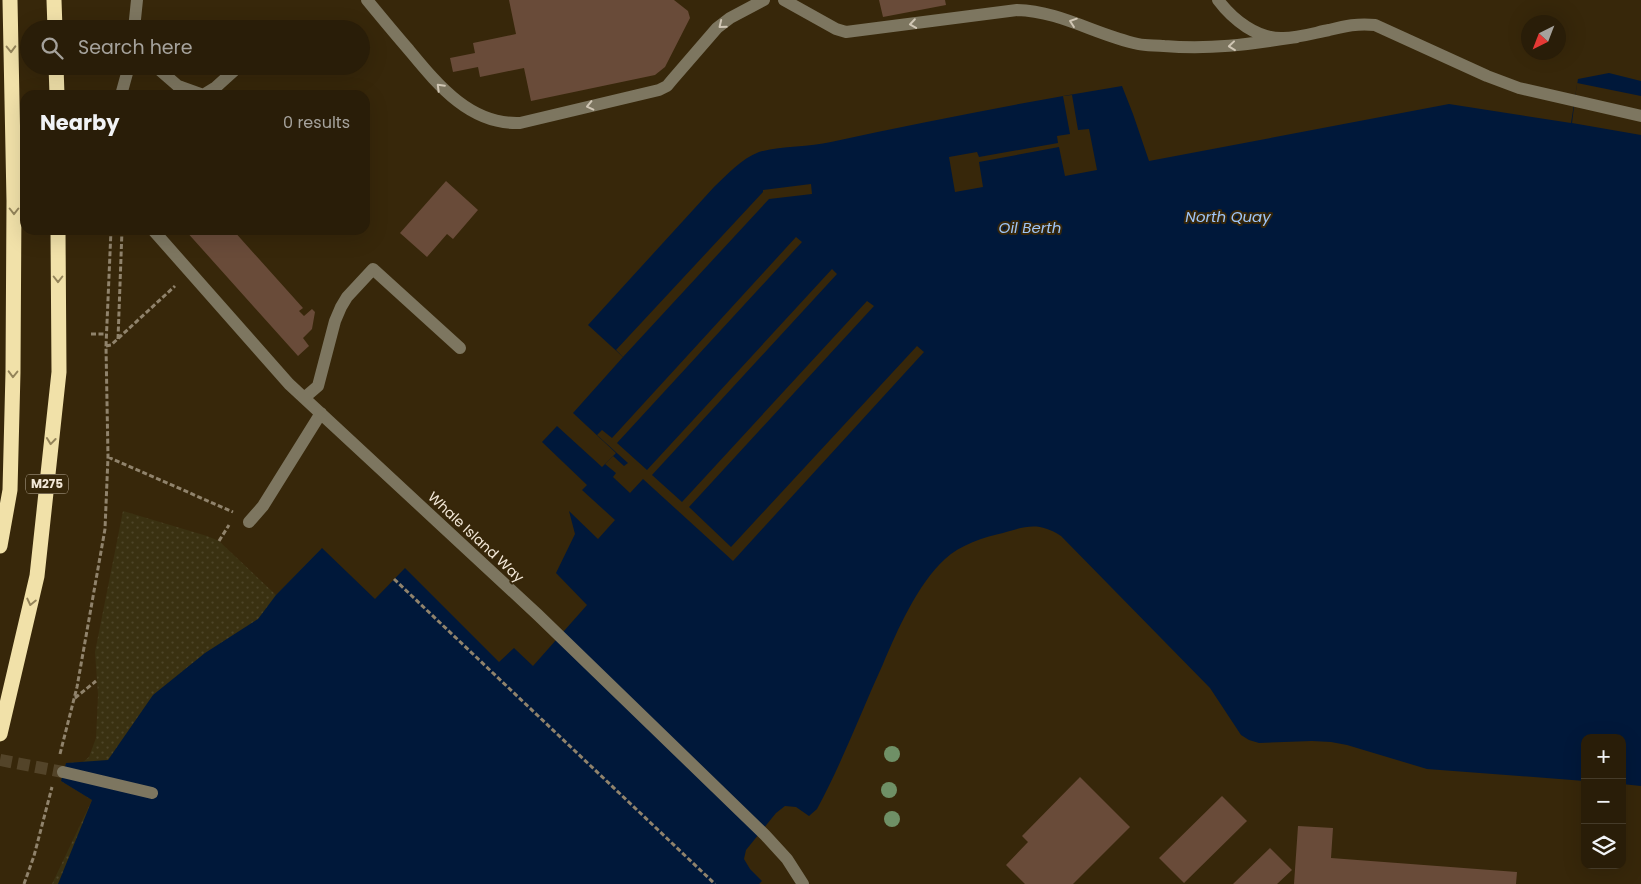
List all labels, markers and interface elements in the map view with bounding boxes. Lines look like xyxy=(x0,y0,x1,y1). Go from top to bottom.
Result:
north arrow xyxy=(1521,15,1566,60)
one-way arrow xyxy=(909,18,917,28)
one-way arrow xyxy=(1069,18,1078,28)
one-way arrow xyxy=(719,19,728,27)
search box xyxy=(20,20,370,75)
icon: search xyxy=(38,34,66,62)
text: Search here xyxy=(78,34,192,61)
one-way arrow xyxy=(1227,41,1235,52)
one-way arrow xyxy=(6,45,16,53)
one-way arrow xyxy=(437,83,446,92)
one-way arrow xyxy=(585,101,594,111)
text: Nearby xyxy=(40,108,120,137)
text: 0 results xyxy=(283,111,350,134)
water label: North Quay xyxy=(1185,206,1271,227)
one-way arrow xyxy=(9,208,19,215)
water label: Oil Berth xyxy=(999,217,1061,238)
one-way arrow xyxy=(53,275,63,283)
one-way arrow xyxy=(8,370,19,378)
one-way arrow xyxy=(46,437,57,445)
road number: M275 xyxy=(26,474,68,494)
street label: Whale Island Way xyxy=(424,487,529,587)
one-way arrow xyxy=(26,597,37,606)
map controls xyxy=(1581,734,1626,869)
button: + xyxy=(1581,734,1626,779)
button: − xyxy=(1581,779,1626,824)
button: layers xyxy=(1581,824,1626,869)

